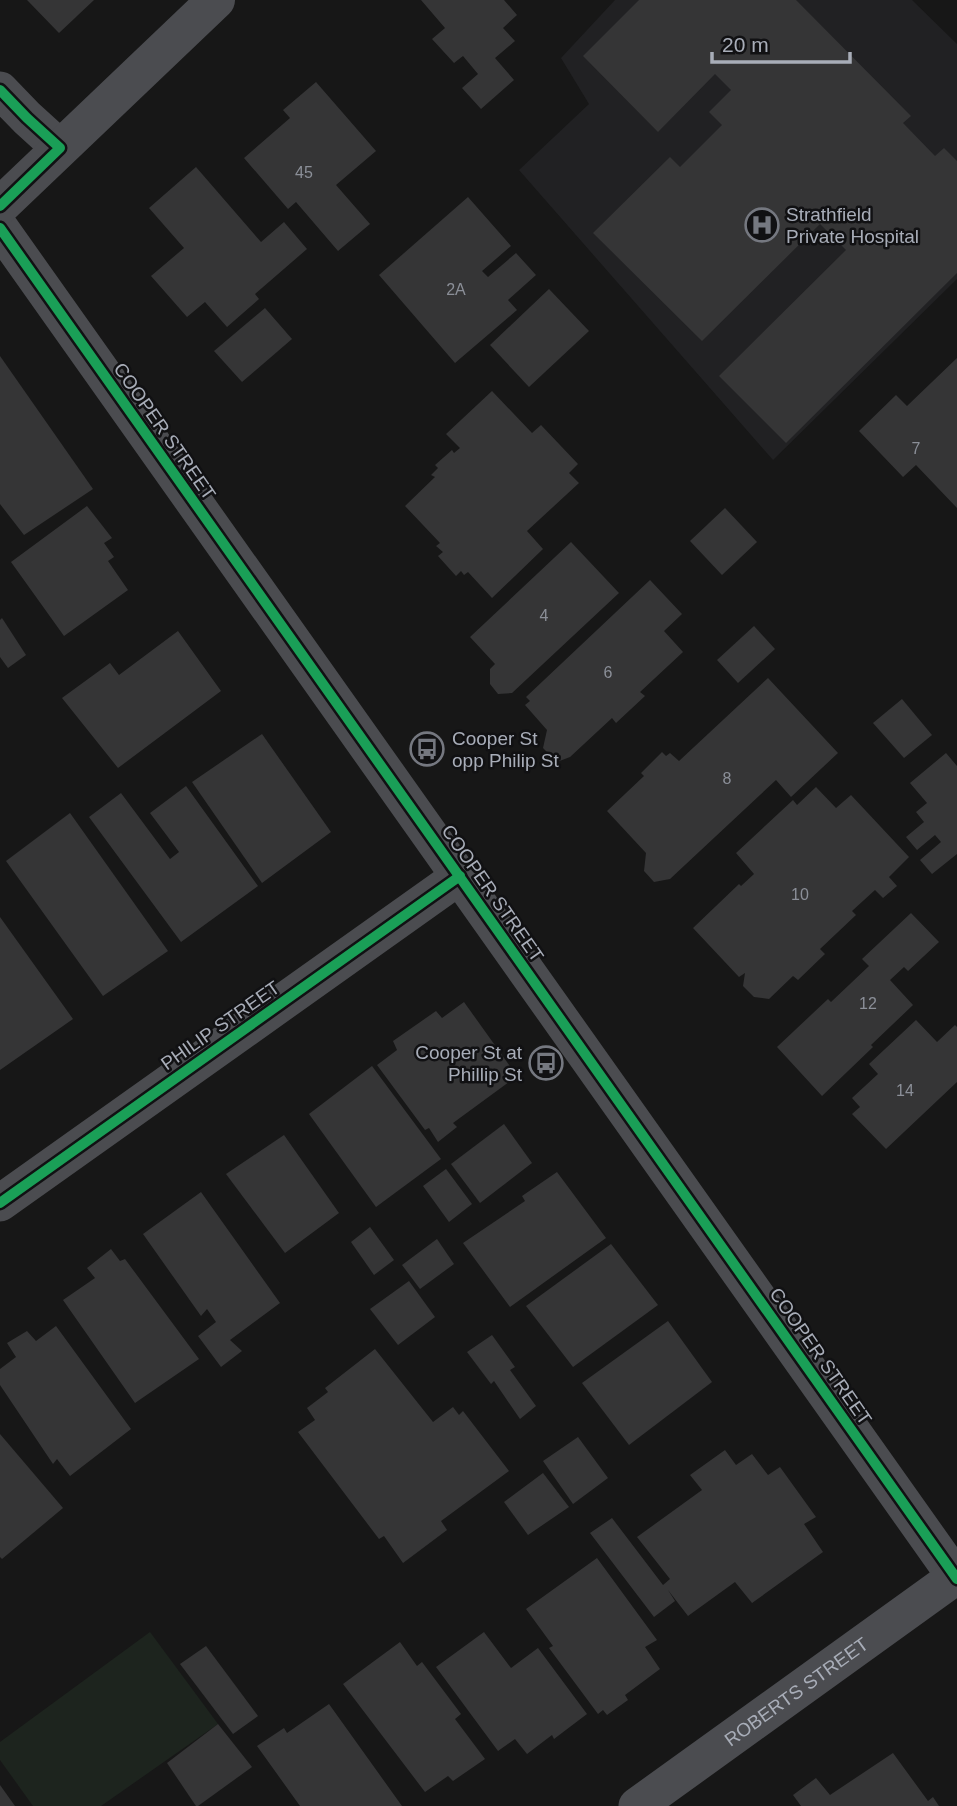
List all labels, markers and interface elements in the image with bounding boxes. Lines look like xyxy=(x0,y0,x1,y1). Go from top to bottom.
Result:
scale bar xyxy=(712,21,850,65)
text: 20 m xyxy=(722,33,769,56)
house number: 45 xyxy=(295,164,313,181)
place label: Strathfield Private Hospital xyxy=(786,204,919,247)
hospital icon: Strathfield Private Hospital xyxy=(743,206,781,244)
house number: 2A xyxy=(446,281,466,298)
street label: COOPER STREET xyxy=(109,359,220,504)
house number: 7 xyxy=(912,440,921,457)
house number: 4 xyxy=(540,607,549,624)
house number: 6 xyxy=(604,664,613,681)
place label: Cooper St opp Philip St xyxy=(452,728,559,771)
bus stop icon: Cooper St opp Philip St xyxy=(408,730,446,768)
house number: 8 xyxy=(723,770,732,787)
street label: COOPER STREET xyxy=(437,821,548,966)
house number: 10 xyxy=(791,886,809,903)
street label: PHILIP STREET xyxy=(157,976,284,1074)
house number: 12 xyxy=(859,995,877,1012)
place label: Cooper St at Phillip St xyxy=(415,1042,523,1085)
bus stop icon: Cooper St at Phillip St xyxy=(527,1044,565,1082)
house number: 14 xyxy=(896,1082,914,1099)
street label: COOPER STREET xyxy=(765,1284,876,1429)
street label: ROBERTS STREET xyxy=(720,1633,873,1751)

